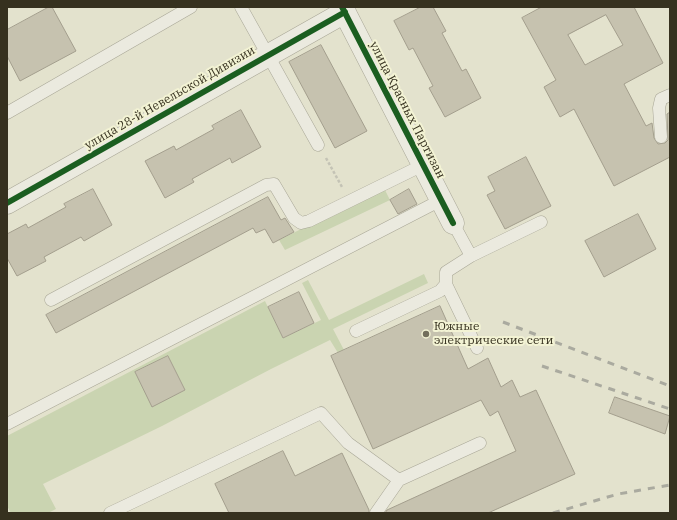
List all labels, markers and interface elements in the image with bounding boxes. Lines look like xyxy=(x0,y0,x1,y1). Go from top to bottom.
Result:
street label: улица Красных Партизан xyxy=(366,39,448,181)
street label: улица 28-й Невельской Дивизии xyxy=(82,43,258,153)
place label: Южные электрические сети xyxy=(434,320,554,348)
marker: Южные электрические сети xyxy=(421,329,431,339)

